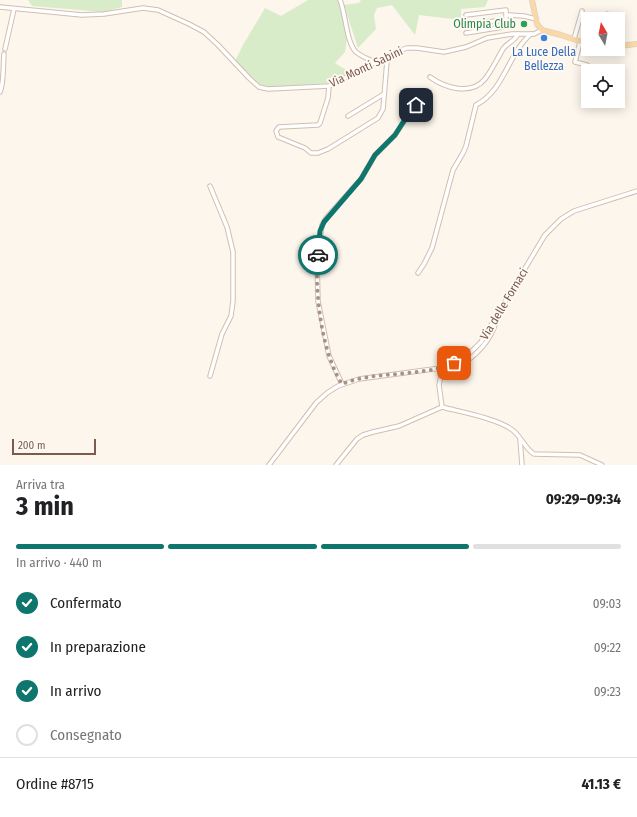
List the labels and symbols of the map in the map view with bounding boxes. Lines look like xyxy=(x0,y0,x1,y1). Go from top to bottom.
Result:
north arrow xyxy=(581,12,625,56)
place label: Olimpia Club xyxy=(453,17,516,31)
marker: Olimpia Club xyxy=(519,19,529,29)
marker: La Luce Della Bellezza xyxy=(539,33,549,43)
street label: Via Monti Sabini xyxy=(327,44,405,90)
place label: La Luce Della Bellezza xyxy=(512,45,576,73)
pin xyxy=(399,88,433,122)
courier xyxy=(298,235,338,275)
street label: Via delle Fornaci xyxy=(477,266,531,342)
pin xyxy=(437,346,471,380)
scale bar xyxy=(12,437,96,456)

